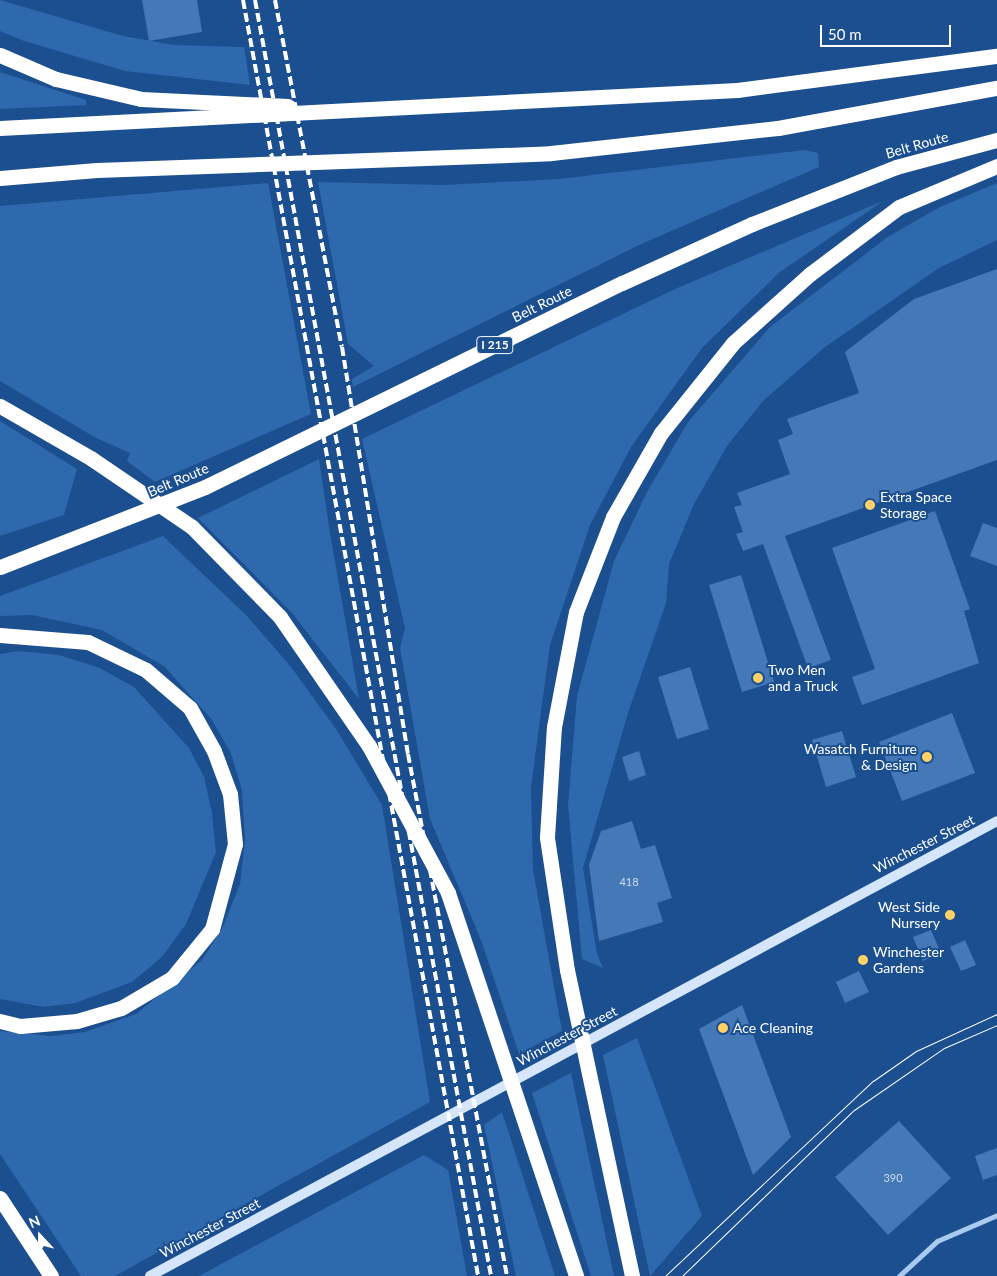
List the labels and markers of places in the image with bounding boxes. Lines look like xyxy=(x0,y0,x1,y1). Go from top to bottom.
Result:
place label: Extra Space Storage xyxy=(880,489,952,522)
marker: Extra Space Storage xyxy=(864,499,876,511)
place label: Two Men and a Truck xyxy=(768,662,838,694)
marker: Two Men and a Truck xyxy=(752,672,764,684)
place label: Wasatch Furniture & Design xyxy=(804,741,917,774)
marker: Wasatch Furniture & Design xyxy=(921,751,933,763)
place label: West Side Nursery xyxy=(878,899,940,932)
marker: West Side Nursery xyxy=(944,909,956,921)
place label: Winchester Gardens xyxy=(873,944,944,976)
marker: Winchester Gardens xyxy=(857,954,869,966)
place label: Ace Cleaning xyxy=(733,1020,813,1036)
marker: Ace Cleaning xyxy=(717,1022,729,1034)

